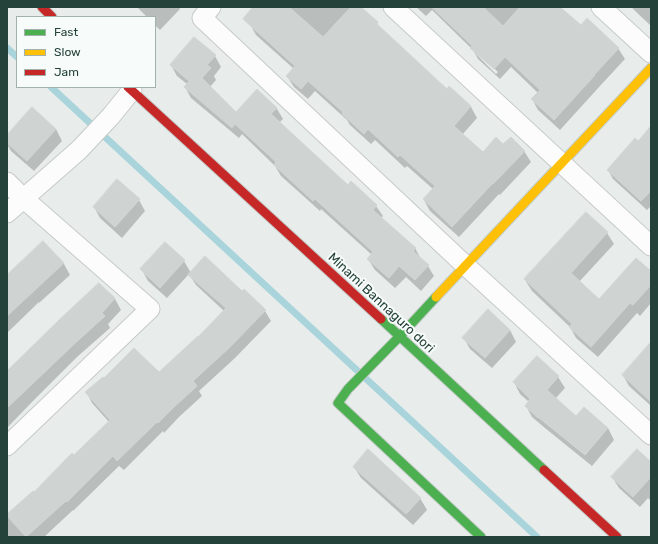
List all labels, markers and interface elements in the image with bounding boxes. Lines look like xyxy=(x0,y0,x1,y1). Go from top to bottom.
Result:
legend xyxy=(16,16,156,88)
text: Fast xyxy=(54,25,78,39)
text: Slow xyxy=(54,45,81,59)
text: Jam xyxy=(54,65,79,79)
street label: Minami Bannaguro dori xyxy=(325,250,437,356)

